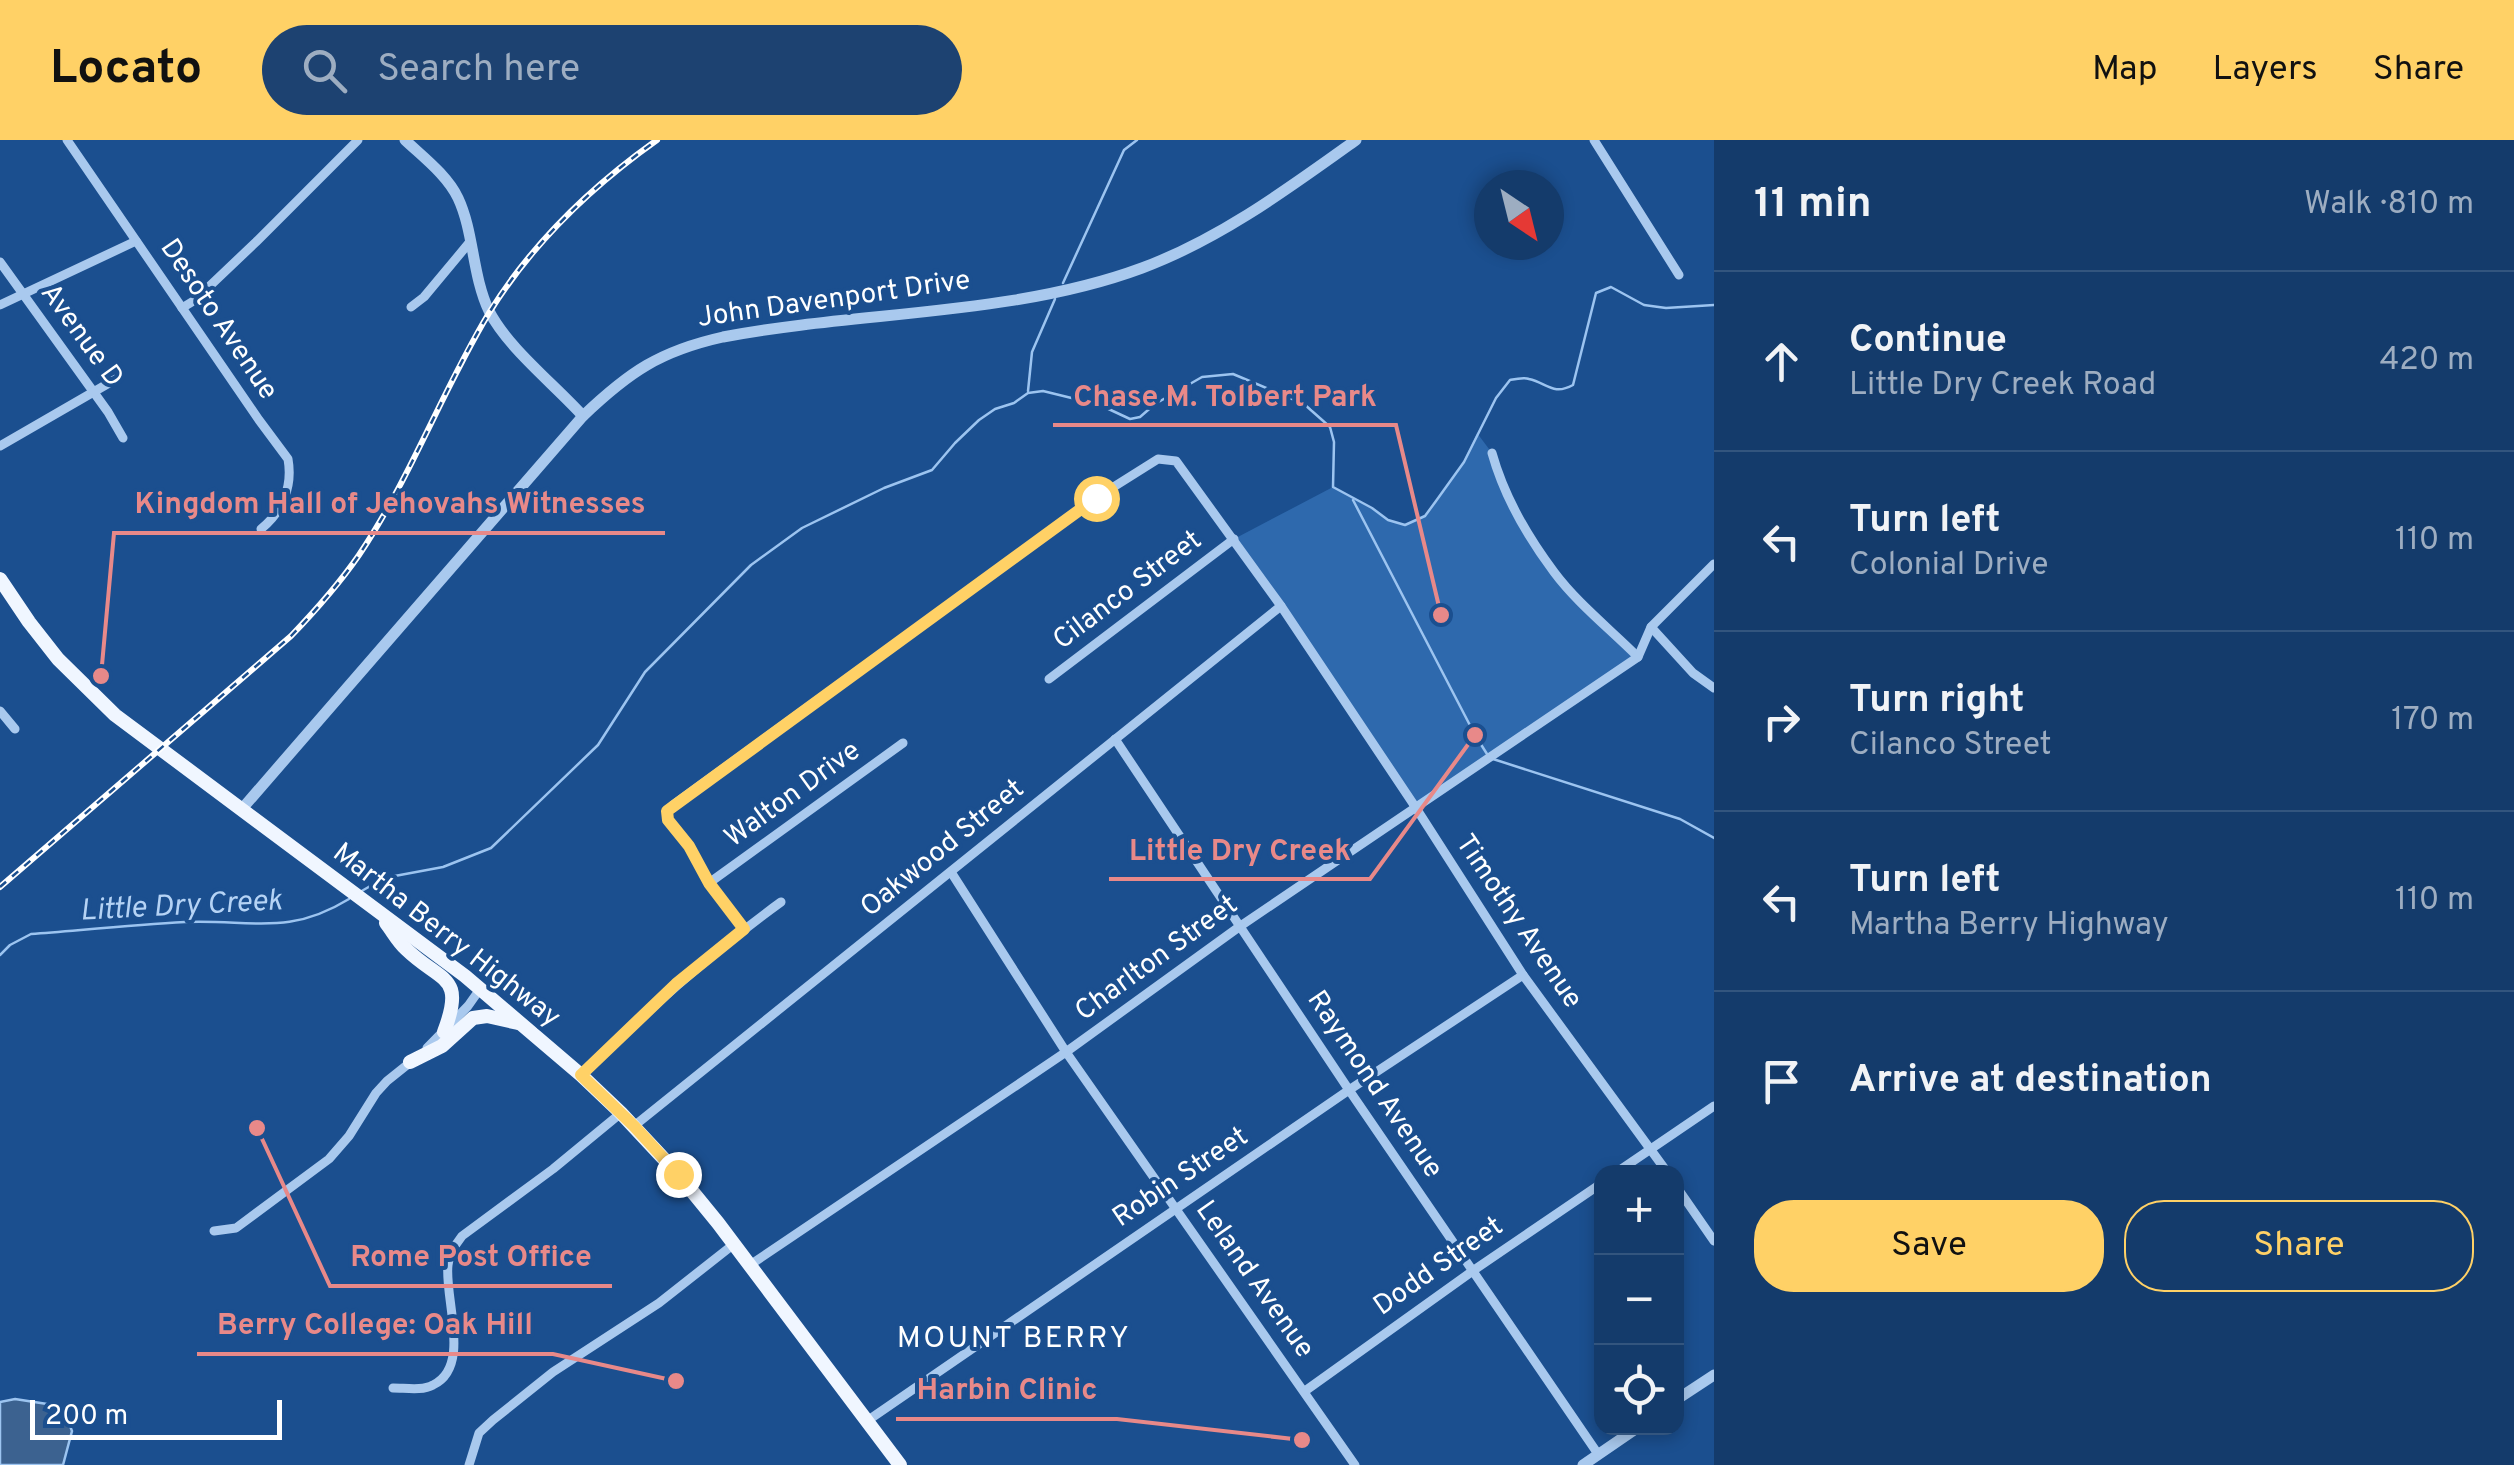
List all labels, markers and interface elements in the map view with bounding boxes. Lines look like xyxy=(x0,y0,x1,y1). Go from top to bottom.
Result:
search box xyxy=(262,25,962,115)
text: Locato xyxy=(50,40,202,100)
icon: search xyxy=(297,43,352,98)
text: Search here xyxy=(377,46,580,95)
text: Map xyxy=(2092,48,2158,92)
text: Layers xyxy=(2213,48,2318,92)
text: Share xyxy=(2373,48,2464,92)
north arrow xyxy=(1474,170,1564,260)
text: 11 min xyxy=(1754,179,1872,232)
text: Walk · 810 m xyxy=(2304,185,2474,225)
street label: Desoto Avenue xyxy=(151,233,285,407)
street label: John Davenport Drive xyxy=(695,263,973,337)
street label: Avenue D xyxy=(31,277,131,395)
text: Continue xyxy=(1849,317,2007,366)
icon: ahead xyxy=(1754,334,1809,389)
text: 420 m xyxy=(2379,341,2474,381)
callout: Chase M. Tolbert Park xyxy=(1053,365,1396,425)
text: Little Dry Creek Road xyxy=(1849,366,2156,406)
text: Chase M. Tolbert Park xyxy=(1073,380,1377,417)
callout: Kingdom Hall of Jehovahs Witnesses xyxy=(114,473,665,533)
route start xyxy=(1074,476,1120,522)
text: Kingdom Hall of Jehovahs Witnesses xyxy=(135,487,645,524)
text: Turn left xyxy=(1849,497,2001,546)
icon: left xyxy=(1754,514,1809,569)
text: 110 m xyxy=(2395,521,2474,561)
street label: Cilanco Street xyxy=(1046,523,1210,659)
text: Colonial Drive xyxy=(1849,546,2049,586)
text: Turn right xyxy=(1849,677,2024,726)
icon: right xyxy=(1754,694,1809,749)
text: 170 m xyxy=(2391,701,2474,741)
text: Cilanco Street xyxy=(1849,726,2052,766)
street label: Walton Drive xyxy=(718,734,868,856)
street label: Oakwood Street xyxy=(854,772,1032,926)
callout: Little Dry Creek xyxy=(1109,819,1370,879)
street label: Timothy Avenue xyxy=(1446,828,1590,1016)
text: Little Dry Creek xyxy=(1129,834,1351,871)
street label: Martha Berry Highway xyxy=(325,836,567,1036)
text: Turn left xyxy=(1849,857,2001,906)
icon: left xyxy=(1754,874,1809,929)
text: 110 m xyxy=(2395,881,2474,921)
water label: Little Dry Creek xyxy=(79,883,284,931)
street label: Charlton Street xyxy=(1069,888,1245,1030)
text: Martha Berry Highway xyxy=(1849,906,2169,946)
street label: Raymond Avenue xyxy=(1298,984,1450,1186)
icon: arrive xyxy=(1754,1054,1809,1109)
text: Arrive at destination xyxy=(1849,1057,2212,1106)
street label: Robin Street xyxy=(1106,1120,1256,1236)
route end xyxy=(656,1152,702,1198)
map controls xyxy=(1594,1165,1684,1435)
button: + xyxy=(1594,1165,1684,1255)
street label: Leland Avenue xyxy=(1186,1194,1322,1366)
button: Save xyxy=(1754,1200,2104,1292)
button: Share xyxy=(2124,1200,2474,1292)
street label: Dodd Street xyxy=(1367,1209,1511,1325)
callout: Rome Post Office xyxy=(330,1226,612,1286)
text: Rome Post Office xyxy=(350,1240,592,1277)
button: − xyxy=(1594,1255,1684,1345)
callout: Berry College: Oak Hill xyxy=(197,1294,553,1354)
text: Berry College: Oak Hill xyxy=(217,1308,533,1345)
district label: MOUNT BERRY xyxy=(897,1321,1131,1358)
button: locate xyxy=(1594,1345,1684,1435)
callout: Harbin Clinic xyxy=(896,1359,1117,1419)
text: Harbin Clinic xyxy=(917,1373,1097,1410)
scale bar xyxy=(30,1395,282,1440)
text: 200 m xyxy=(45,1399,128,1435)

